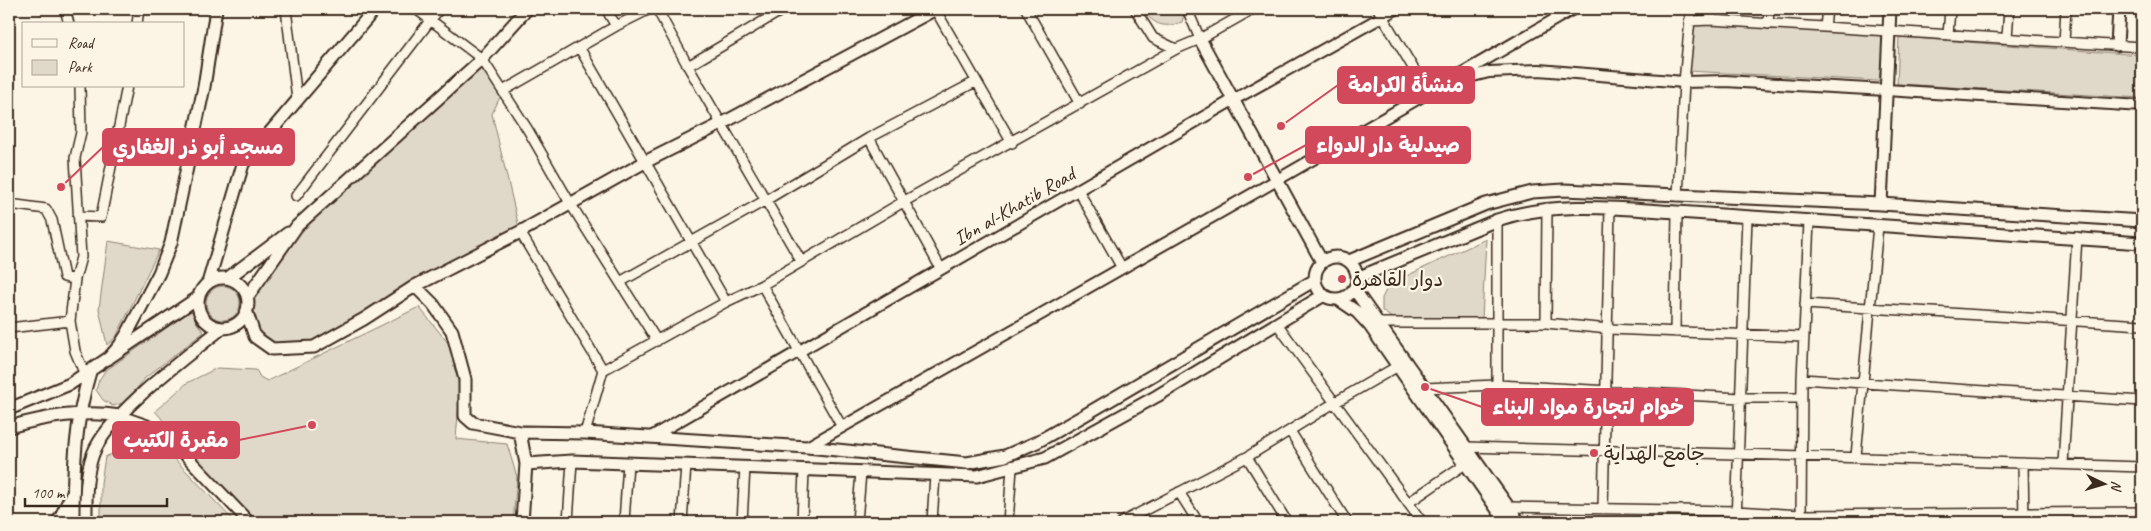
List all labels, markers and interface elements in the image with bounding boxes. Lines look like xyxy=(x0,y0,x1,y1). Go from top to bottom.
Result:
legend xyxy=(22,22,185,88)
text: Road xyxy=(68,34,95,53)
text: Park xyxy=(68,58,93,77)
callout: منشأة الكرامة xyxy=(1338,67,1474,103)
text: منشأة الكرامة xyxy=(1348,72,1464,98)
callout: صيدلية دار الدواء xyxy=(1306,127,1470,163)
callout: مسجد أبو ذر الغفاري xyxy=(103,129,294,165)
text: صيدلية دار الدواء xyxy=(1316,132,1460,158)
text: مسجد أبو ذر الغفاري xyxy=(112,134,284,163)
street label: Ibn al-Khatib Road xyxy=(949,160,1082,251)
place label: دوار القاهرة xyxy=(1352,267,1443,292)
marker: دوار القاهرة xyxy=(1336,273,1348,285)
callout: خوام لتجارة مواد البناء xyxy=(1482,389,1693,425)
text: خوام لتجارة مواد البناء xyxy=(1492,394,1684,423)
callout: مقبرة الكتيب xyxy=(113,422,239,458)
text: مقبرة الكتيب xyxy=(123,427,229,453)
place label: جامع الهداية xyxy=(1604,441,1705,468)
marker: جامع الهداية xyxy=(1588,447,1600,459)
north arrow xyxy=(2078,458,2128,508)
scale bar xyxy=(25,476,168,508)
text: N xyxy=(2107,480,2125,492)
text: 100 m xyxy=(32,484,66,503)

